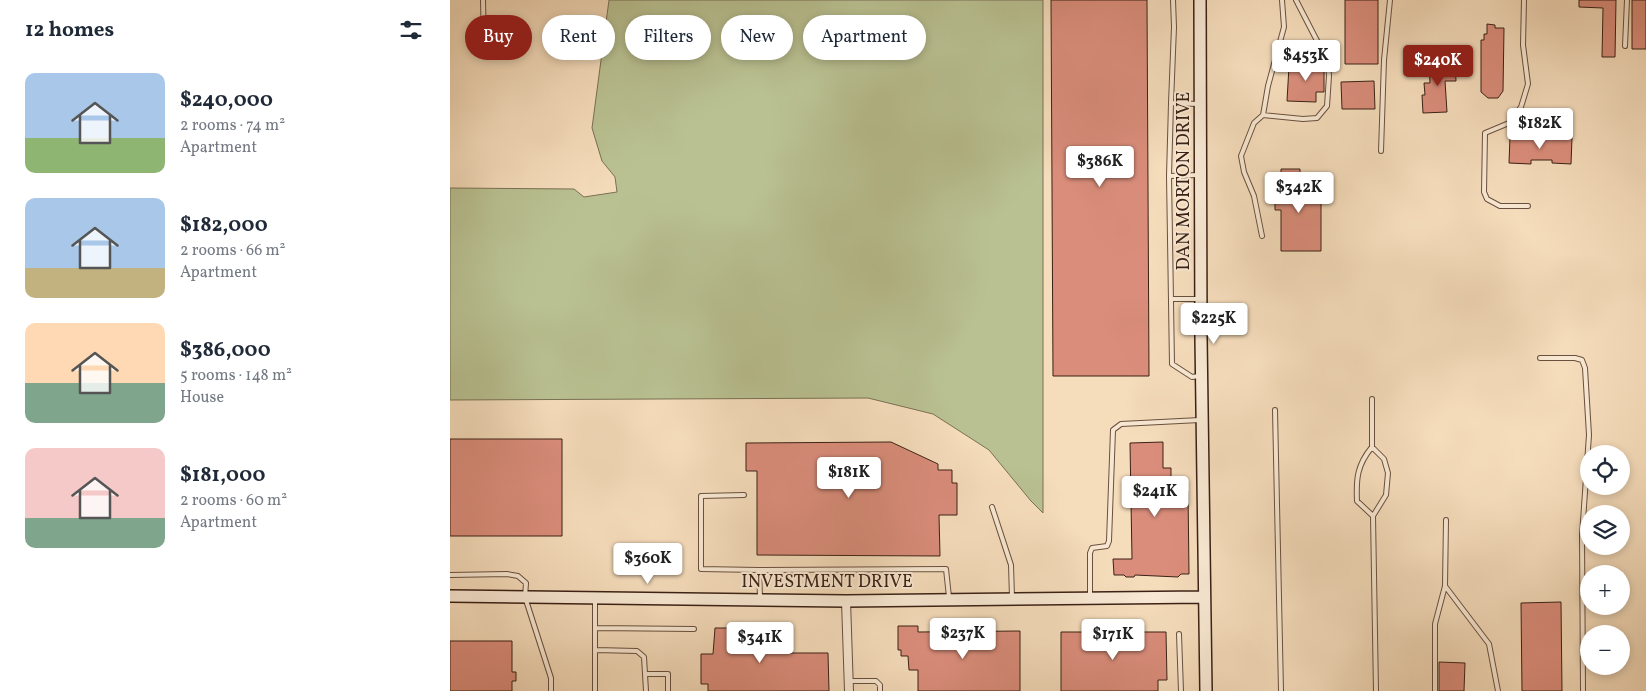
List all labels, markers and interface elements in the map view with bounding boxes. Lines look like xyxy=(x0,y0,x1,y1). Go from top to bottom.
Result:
chip: Buy xyxy=(465,15,532,60)
chip: Rent xyxy=(542,15,615,60)
chip: Filters xyxy=(625,15,711,60)
chip: New xyxy=(721,15,793,60)
chip: Apartment xyxy=(803,15,926,60)
text: 12 homes xyxy=(25,16,114,45)
icon: filters xyxy=(397,16,425,44)
pin: $453K xyxy=(1271,39,1341,82)
pin: $240K xyxy=(1403,44,1473,87)
text: $453K xyxy=(1283,45,1329,67)
text: $240K xyxy=(1414,50,1462,72)
text: $240,000 xyxy=(180,86,273,115)
street label: DAN MORTON DRIVE xyxy=(1172,91,1197,270)
icon: home xyxy=(65,93,125,153)
pin: $182K xyxy=(1505,108,1575,150)
text: $182K xyxy=(1518,113,1562,135)
text: 2 rooms · 74 m² xyxy=(180,115,285,137)
text: Apartment xyxy=(180,137,257,159)
pin: $386K xyxy=(1065,146,1135,188)
text: $386K xyxy=(1077,151,1123,173)
pin: $342K xyxy=(1264,172,1334,214)
text: $342K xyxy=(1276,177,1322,199)
text: $182,000 xyxy=(180,211,268,240)
icon: home xyxy=(65,218,125,278)
text: 2 rooms · 66 m² xyxy=(180,240,286,262)
text: Apartment xyxy=(180,262,257,284)
pin: $225K xyxy=(1179,302,1249,345)
text: $225K xyxy=(1192,308,1236,330)
text: $386,000 xyxy=(180,336,271,365)
icon: home xyxy=(65,343,125,403)
text: 5 rooms · 148 m² xyxy=(180,365,292,387)
text: House xyxy=(180,387,224,409)
map controls xyxy=(1580,445,1630,675)
button: locate xyxy=(1580,445,1630,495)
pin: $181K xyxy=(814,456,884,499)
text: $181,000 xyxy=(180,461,265,490)
text: $181K xyxy=(828,462,870,484)
icon: home xyxy=(65,468,125,528)
pin: $241K xyxy=(1120,476,1190,518)
text: $241K xyxy=(1133,481,1177,503)
text: 2 rooms · 60 m² xyxy=(180,490,287,512)
button: layers xyxy=(1580,505,1630,555)
text: Apartment xyxy=(180,512,257,534)
pin: $360K xyxy=(613,542,683,585)
text: $360K xyxy=(624,548,672,570)
button: + xyxy=(1580,565,1630,615)
street label: INVESTMENT DRIVE xyxy=(741,570,913,595)
pin: $237K xyxy=(928,618,998,660)
pin: $171K xyxy=(1078,618,1148,661)
pin: $341K xyxy=(725,622,795,664)
text: $237K xyxy=(941,623,985,645)
text: $171K xyxy=(1092,624,1134,646)
button: − xyxy=(1580,625,1630,675)
text: $341K xyxy=(738,627,782,649)

